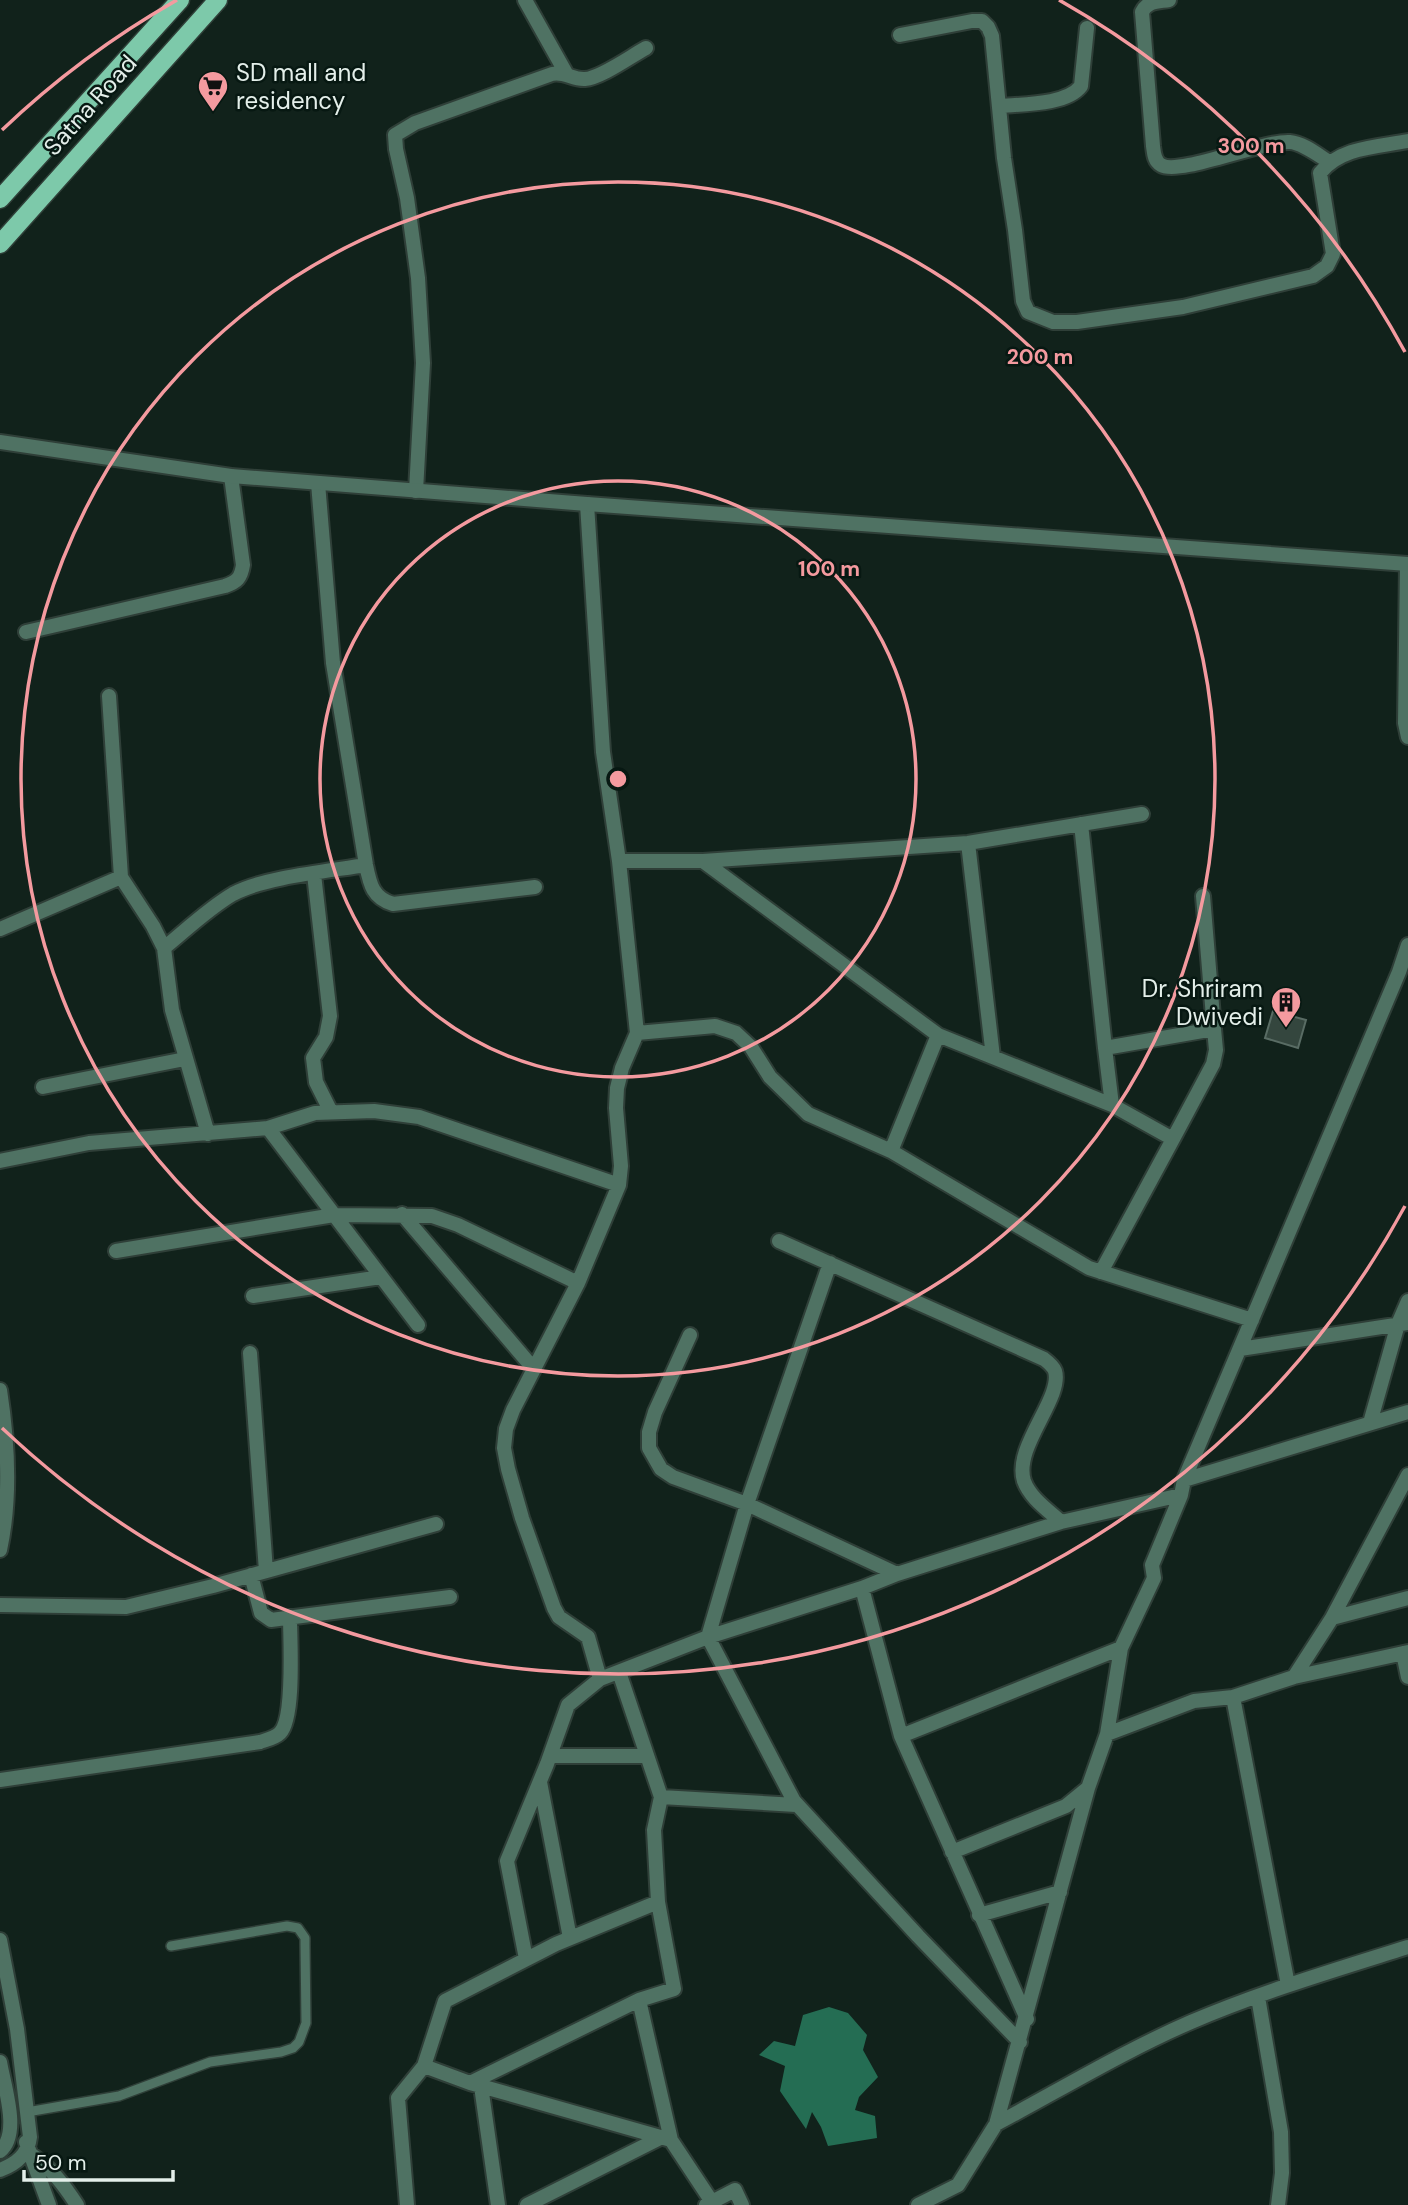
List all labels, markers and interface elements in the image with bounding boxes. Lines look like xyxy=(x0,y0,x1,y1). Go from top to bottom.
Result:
street label: Satna Road xyxy=(37,48,143,162)
place label: SD mall and residency xyxy=(236,57,366,116)
supermarket icon: SD mall and residency xyxy=(196,69,230,113)
text: 300 m xyxy=(1218,132,1284,160)
text: 200 m xyxy=(1007,343,1073,371)
text: 100 m xyxy=(798,555,860,583)
centre of rings xyxy=(606,767,630,791)
place label: Dr. Shriram Dwivedi xyxy=(1142,973,1263,1032)
building icon: Dr. Shriram Dwivedi xyxy=(1269,985,1303,1029)
scale bar xyxy=(24,2138,173,2182)
text: 50 m xyxy=(35,2149,86,2177)

